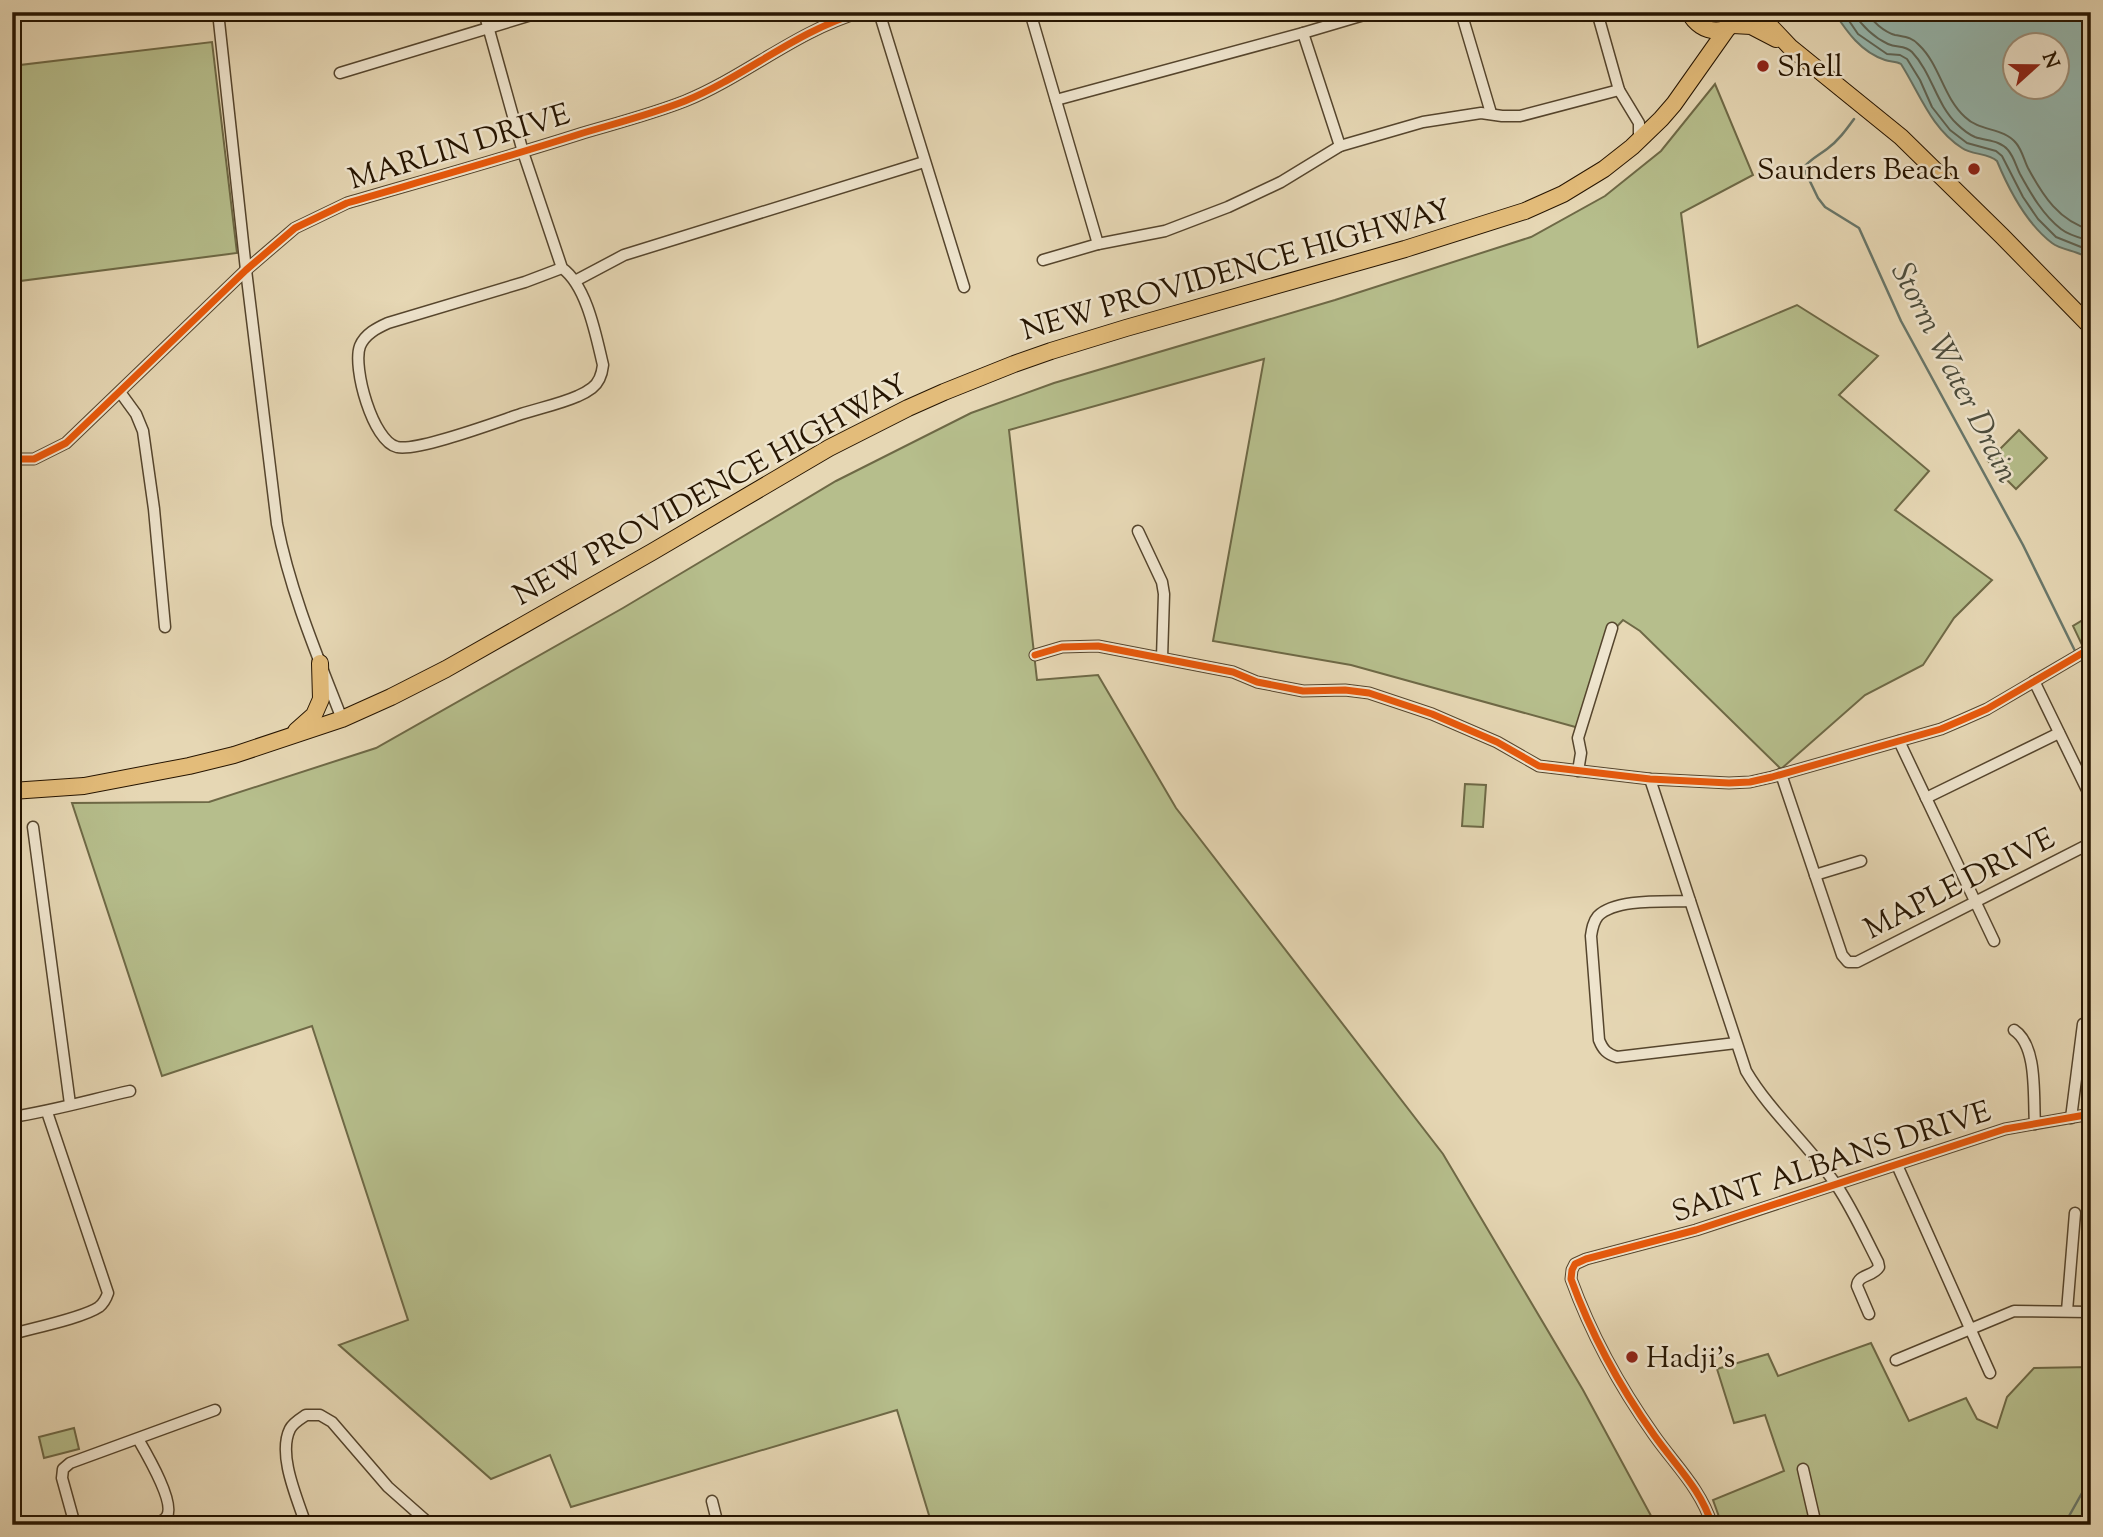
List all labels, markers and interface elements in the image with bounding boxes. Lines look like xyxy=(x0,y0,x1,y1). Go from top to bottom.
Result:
north arrow xyxy=(2002,32,2072,102)
place label: Shell xyxy=(1777,47,1843,90)
text: N xyxy=(2034,49,2065,73)
marker: Shell xyxy=(1755,58,1771,74)
street label: MARLIN DRIVE xyxy=(344,94,576,202)
place label: Saunders Beach xyxy=(1757,150,1960,193)
marker: Saunders Beach xyxy=(1966,161,1982,177)
street label: NEW PROVIDENCE HIGHWAY xyxy=(1017,189,1457,353)
water label: Storm Water Drain xyxy=(1878,255,2029,492)
street label: NEW PROVIDENCE HIGHWAY xyxy=(506,364,916,618)
street label: MAPLE DRIVE xyxy=(1857,819,2063,952)
street label: SAINT ALBANS DRIVE xyxy=(1667,1091,1997,1235)
place label: Hadji's xyxy=(1646,1338,1735,1381)
marker: Hadji's xyxy=(1624,1349,1640,1365)

